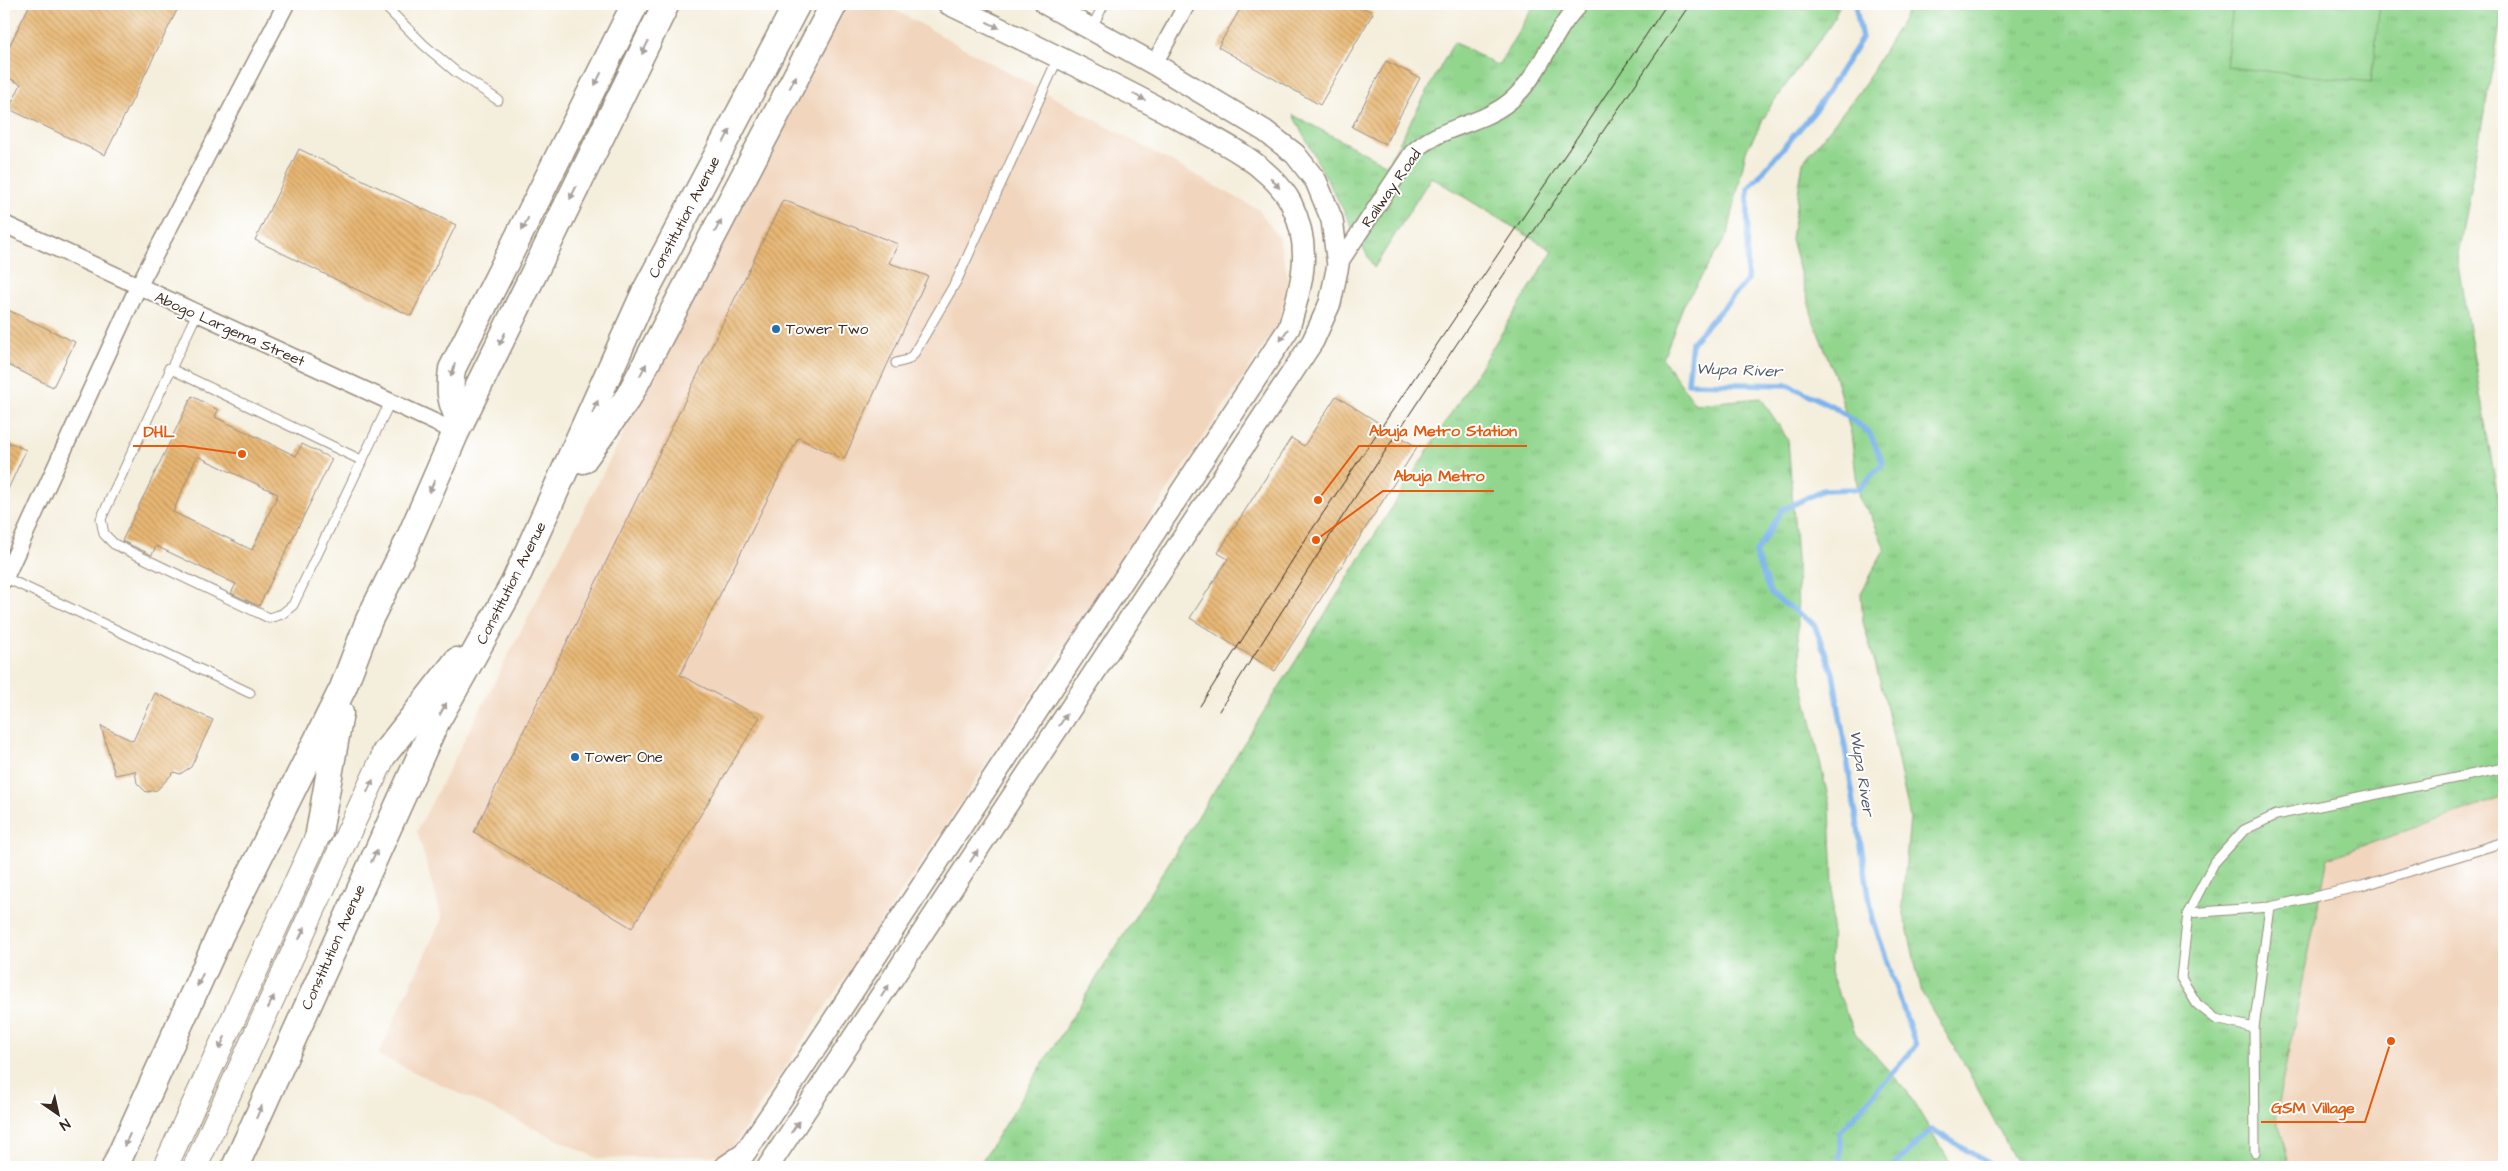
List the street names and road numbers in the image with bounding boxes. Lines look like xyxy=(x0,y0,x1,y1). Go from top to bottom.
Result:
street label: Railway Road xyxy=(1357,145,1427,232)
street label: Constitution Avenue xyxy=(643,153,725,282)
street label: Abogo Largema Street xyxy=(151,287,308,373)
street label: Constitution Avenue xyxy=(471,518,551,648)
street label: Constitution Avenue xyxy=(296,881,371,1013)

